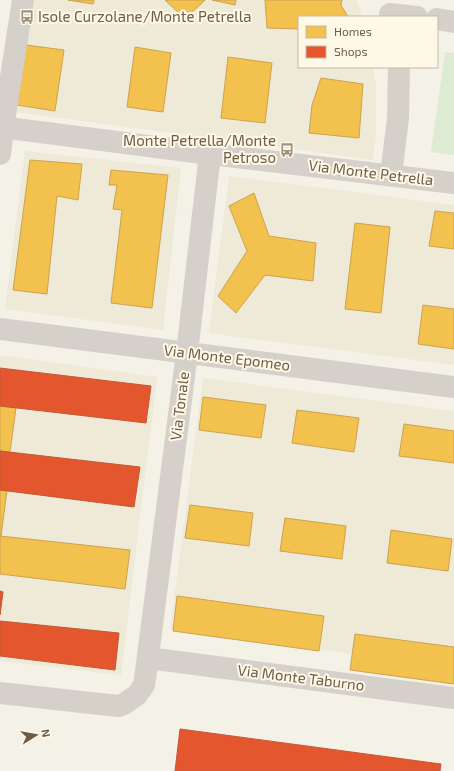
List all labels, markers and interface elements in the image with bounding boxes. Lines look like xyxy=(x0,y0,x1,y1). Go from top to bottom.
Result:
place label: Isole Curzolane/Monte Petrella xyxy=(38,7,251,25)
bus stop icon: Isole Curzolane/Monte Petrella xyxy=(19,9,35,25)
legend xyxy=(298,16,438,68)
text: Homes xyxy=(334,24,372,38)
text: Shops xyxy=(334,44,368,58)
place label: Monte Petrella/Monte Petroso xyxy=(123,131,276,166)
bus stop icon: Monte Petrella/Monte Petroso xyxy=(279,142,295,158)
street label: Via Monte Petrella xyxy=(308,155,435,189)
street label: Via Monte Epomeo xyxy=(163,340,291,374)
street label: Via Tonale xyxy=(166,370,192,441)
street label: Via Monte Taburno xyxy=(237,660,365,694)
north arrow xyxy=(16,715,56,755)
text: N xyxy=(39,728,53,738)

